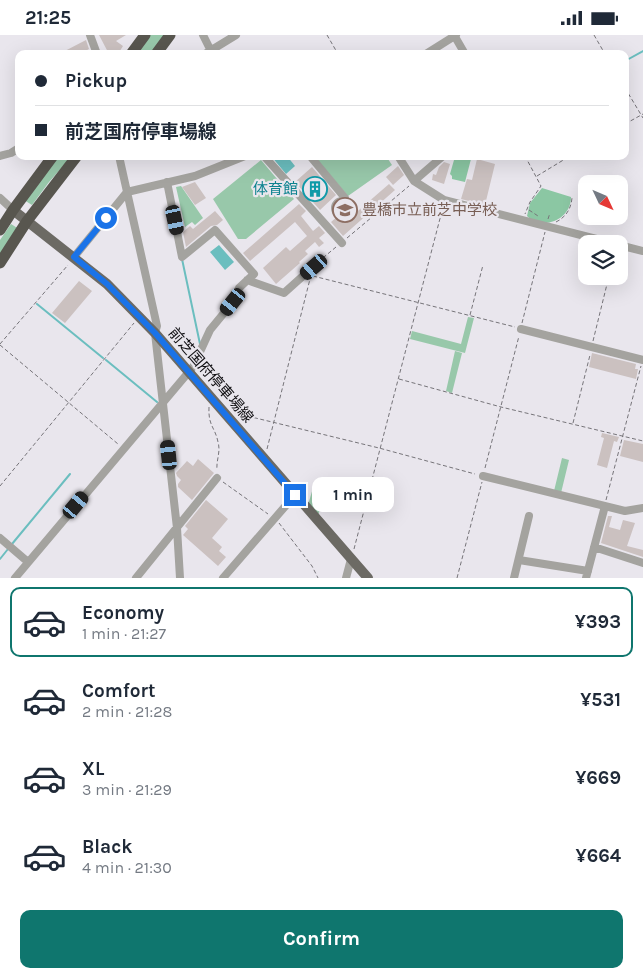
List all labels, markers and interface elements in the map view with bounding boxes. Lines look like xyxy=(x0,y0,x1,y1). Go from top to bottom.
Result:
text: 21:25 xyxy=(25,7,71,29)
text: Pickup xyxy=(65,70,127,92)
text: 前芝国府停車場線 xyxy=(65,121,217,143)
north arrow xyxy=(578,175,628,225)
map controls xyxy=(578,175,628,285)
building icon: 体育館 xyxy=(302,176,328,202)
place label: 体育館 xyxy=(253,180,298,198)
school or university icon: 豊橋市立前芝中学校 xyxy=(332,197,358,223)
place label: 豊橋市立前芝中学校 xyxy=(362,201,497,219)
car xyxy=(164,204,185,236)
route start xyxy=(95,207,117,229)
button: layers xyxy=(578,235,628,285)
car xyxy=(297,251,330,283)
car xyxy=(217,286,248,318)
street label: 前芝国府停車場線 xyxy=(165,324,257,426)
car xyxy=(159,439,178,471)
callout: 1 min xyxy=(312,477,395,513)
route end xyxy=(284,484,306,506)
text: 1 min xyxy=(333,485,373,504)
car xyxy=(60,489,91,521)
icon: car xyxy=(22,600,67,645)
text: Economy xyxy=(82,602,164,624)
text: ¥393 xyxy=(575,611,621,633)
text: 1 min · 21:27 xyxy=(82,624,166,643)
icon: car xyxy=(22,678,67,723)
text: Comfort xyxy=(82,680,156,702)
text: ¥531 xyxy=(580,689,621,711)
text: 2 min · 21:28 xyxy=(82,702,172,721)
icon: car xyxy=(22,756,67,801)
text: XL xyxy=(82,758,104,780)
text: ¥669 xyxy=(575,767,621,789)
text: 3 min · 21:29 xyxy=(82,780,172,799)
icon: car xyxy=(22,834,67,879)
text: Black xyxy=(82,836,133,858)
text: ¥664 xyxy=(575,845,621,867)
text: 4 min · 21:30 xyxy=(82,858,172,877)
button: Confirm xyxy=(20,910,623,968)

